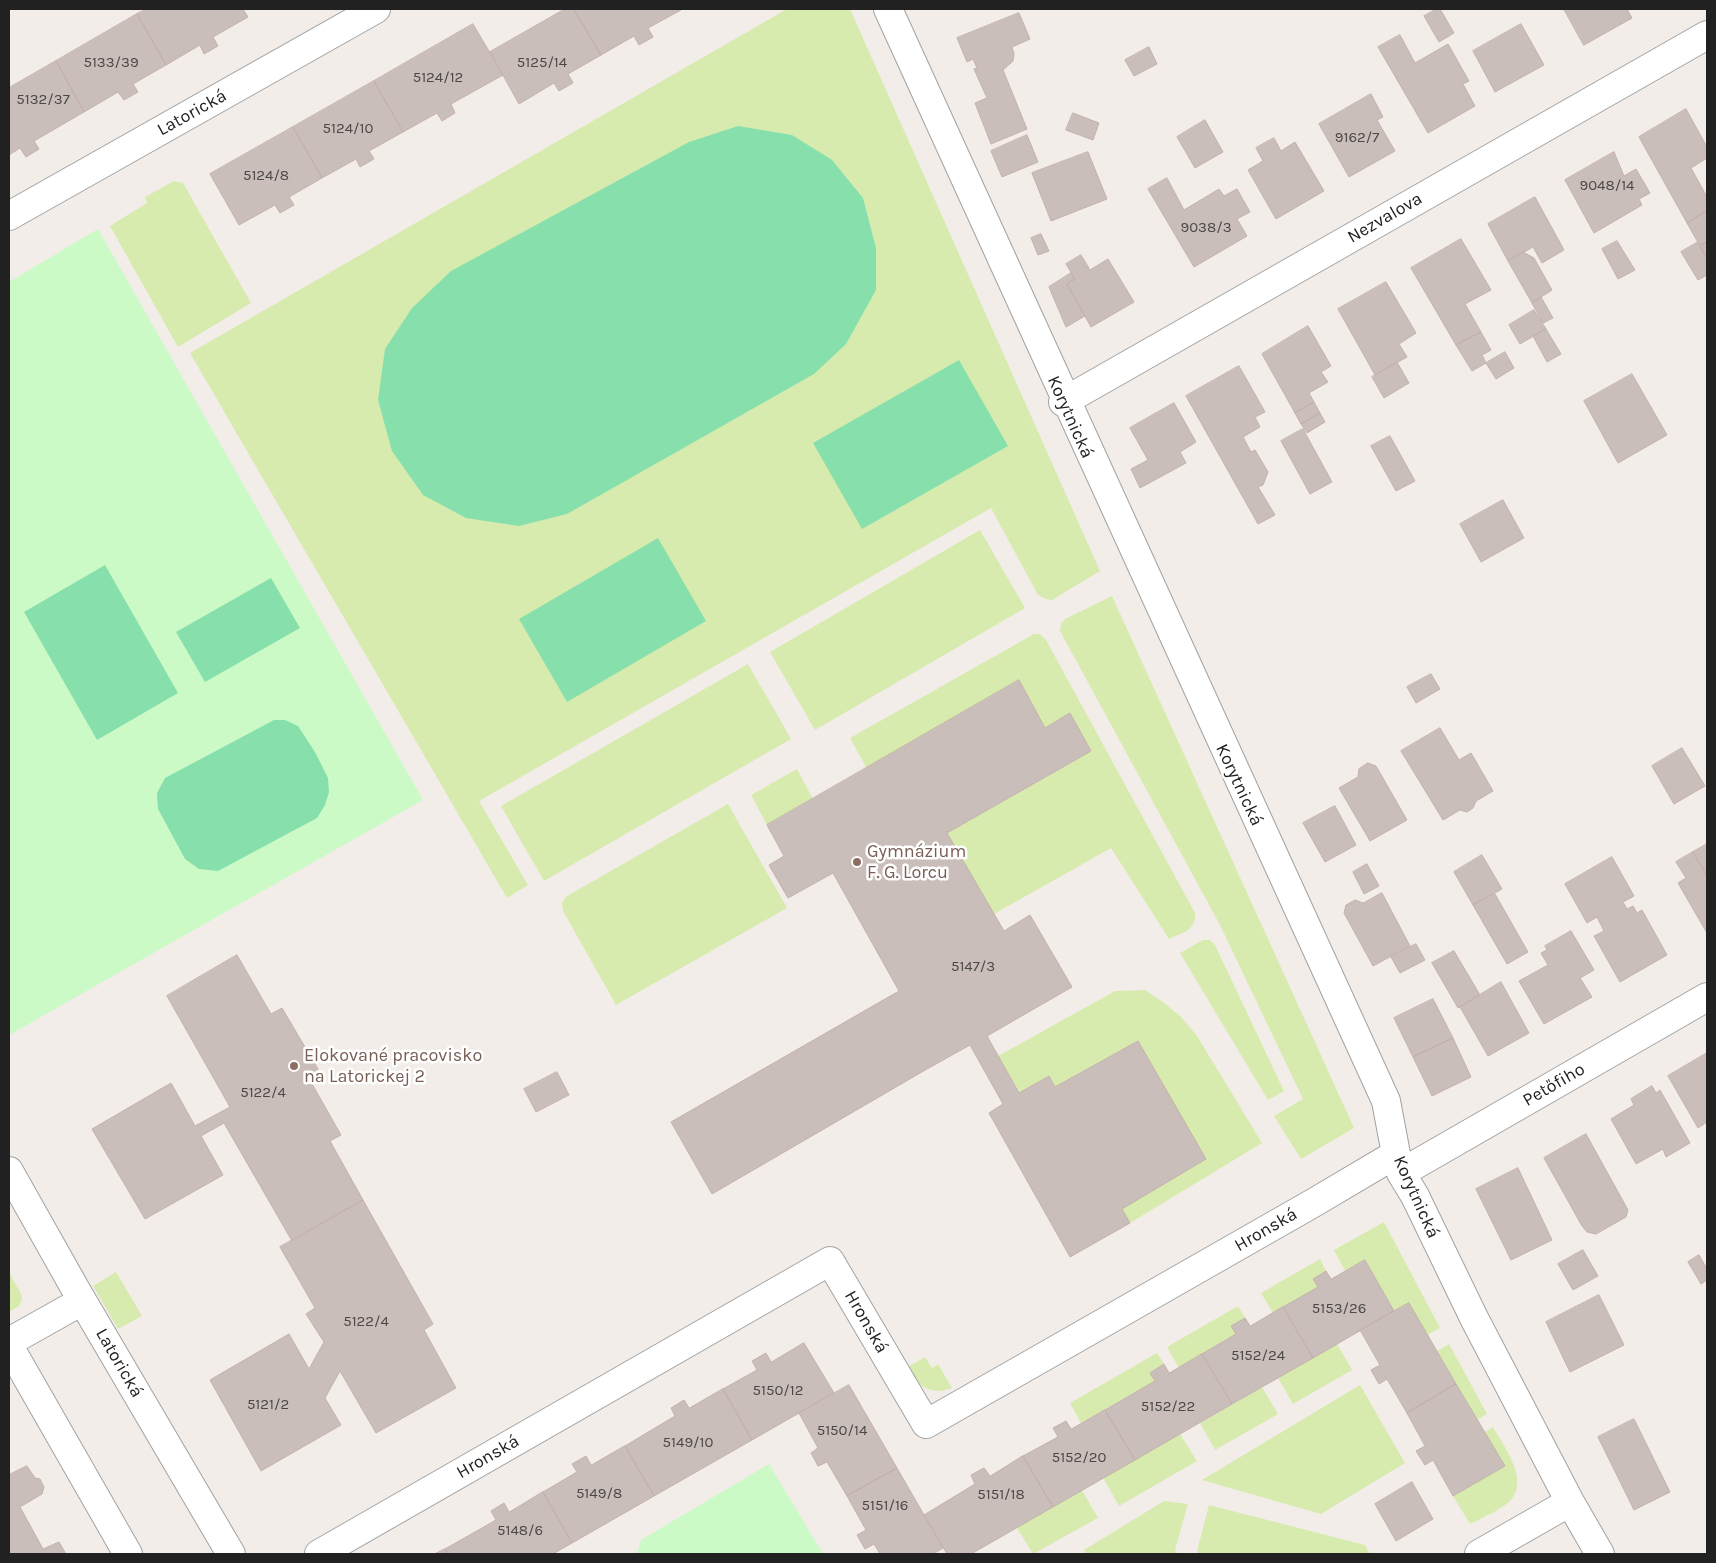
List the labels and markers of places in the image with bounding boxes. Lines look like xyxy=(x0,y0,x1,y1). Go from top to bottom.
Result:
place label: Gymnázium F. G. Lorcu xyxy=(867,841,966,884)
marker: Gymnázium F. G. Lorcu xyxy=(851,856,863,868)
place label: Elokované pracovisko na Latorickej 2 xyxy=(304,1045,482,1088)
marker: Elokované pracovisko na Latorickej 2 xyxy=(288,1060,300,1072)

